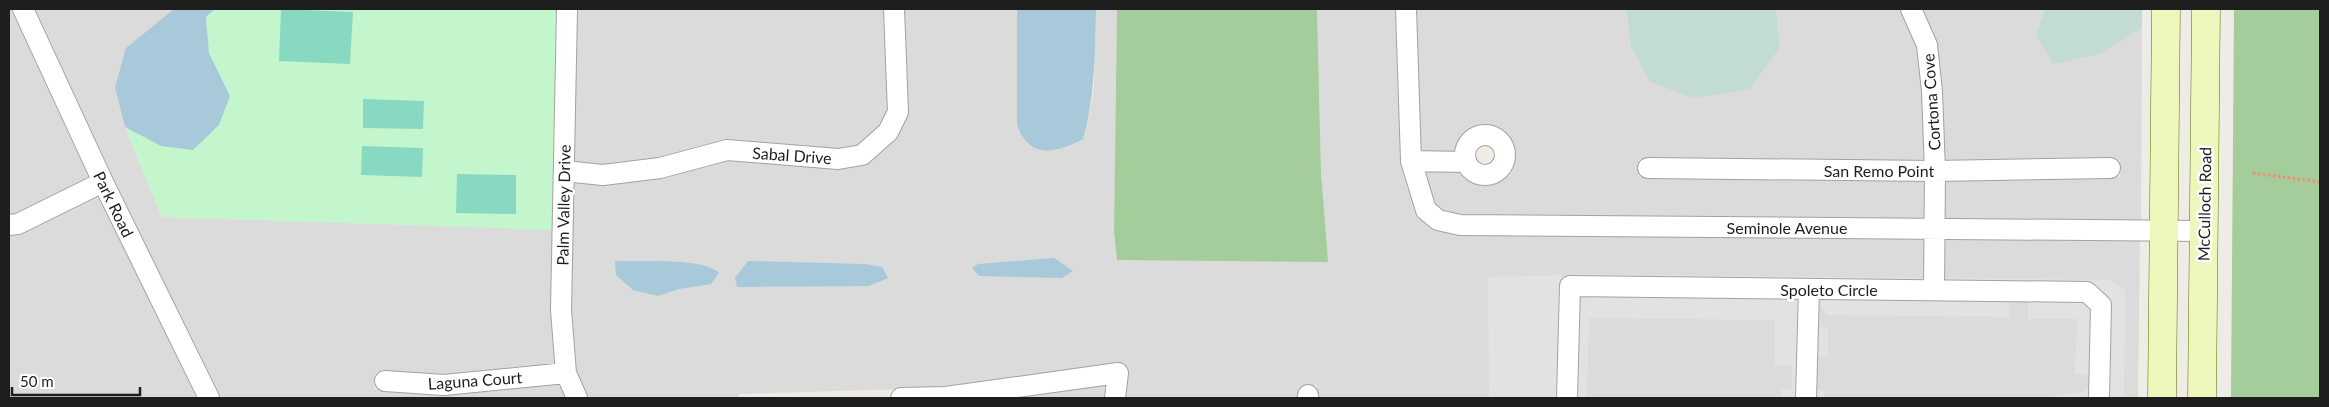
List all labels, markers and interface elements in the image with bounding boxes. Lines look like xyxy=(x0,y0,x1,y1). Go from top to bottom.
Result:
street label: Cortona Cove xyxy=(1918,53,1944,151)
street label: Sabal Drive xyxy=(752,143,832,167)
street label: Palm Valley Drive xyxy=(552,144,574,266)
street label: McCulloch Road xyxy=(2194,147,2214,261)
street label: San Remo Point xyxy=(1824,161,1934,180)
street label: Park Road xyxy=(90,168,138,240)
street label: Seminole Avenue xyxy=(1727,218,1847,237)
street label: Spoleto Circle xyxy=(1780,280,1878,299)
scale bar xyxy=(12,364,140,396)
street label: Laguna Court xyxy=(427,367,523,393)
text: 50 m xyxy=(20,372,54,390)

